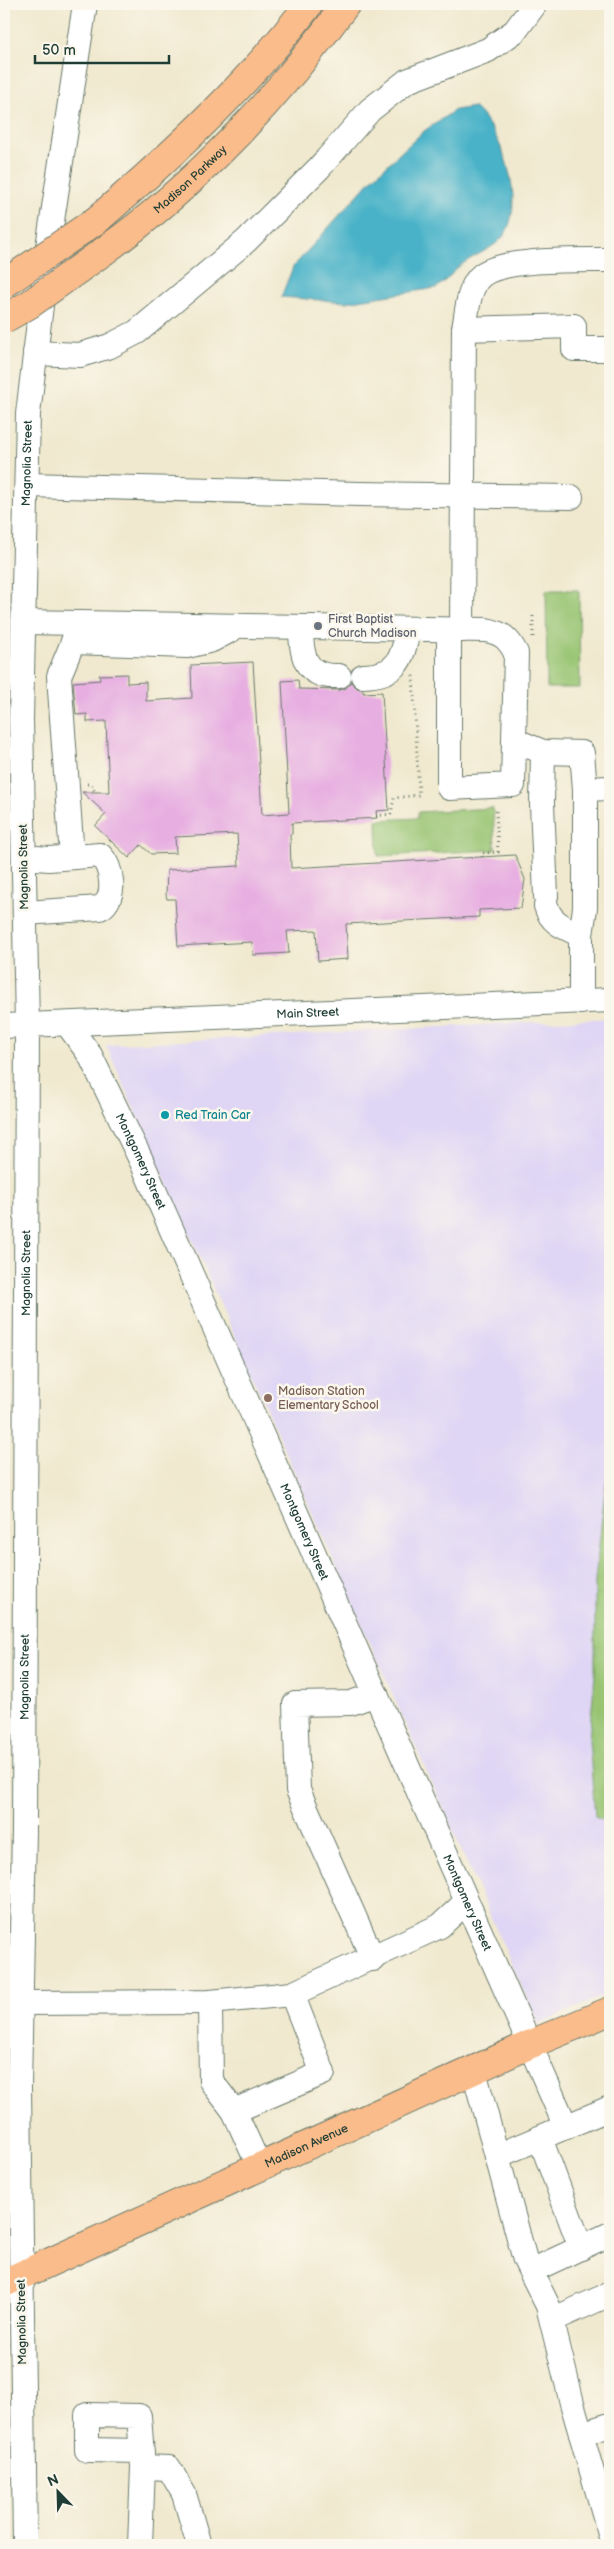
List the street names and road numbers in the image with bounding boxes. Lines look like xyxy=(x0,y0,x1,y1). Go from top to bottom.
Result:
street label: Madison Parkway xyxy=(150,142,230,217)
street label: Magnolia Street xyxy=(18,420,35,506)
street label: Magnolia Street xyxy=(16,824,32,910)
street label: Main Street xyxy=(276,1004,340,1022)
street label: Montgomery Street xyxy=(112,1111,169,1212)
street label: Magnolia Street xyxy=(18,1230,34,1316)
street label: Montgomery Street xyxy=(277,1481,332,1583)
street label: Magnolia Street xyxy=(17,1634,32,1720)
street label: Montgomery Street xyxy=(440,1852,495,1953)
street label: Madison Avenue xyxy=(262,2120,350,2171)
street label: Magnolia Street xyxy=(14,2279,30,2365)

